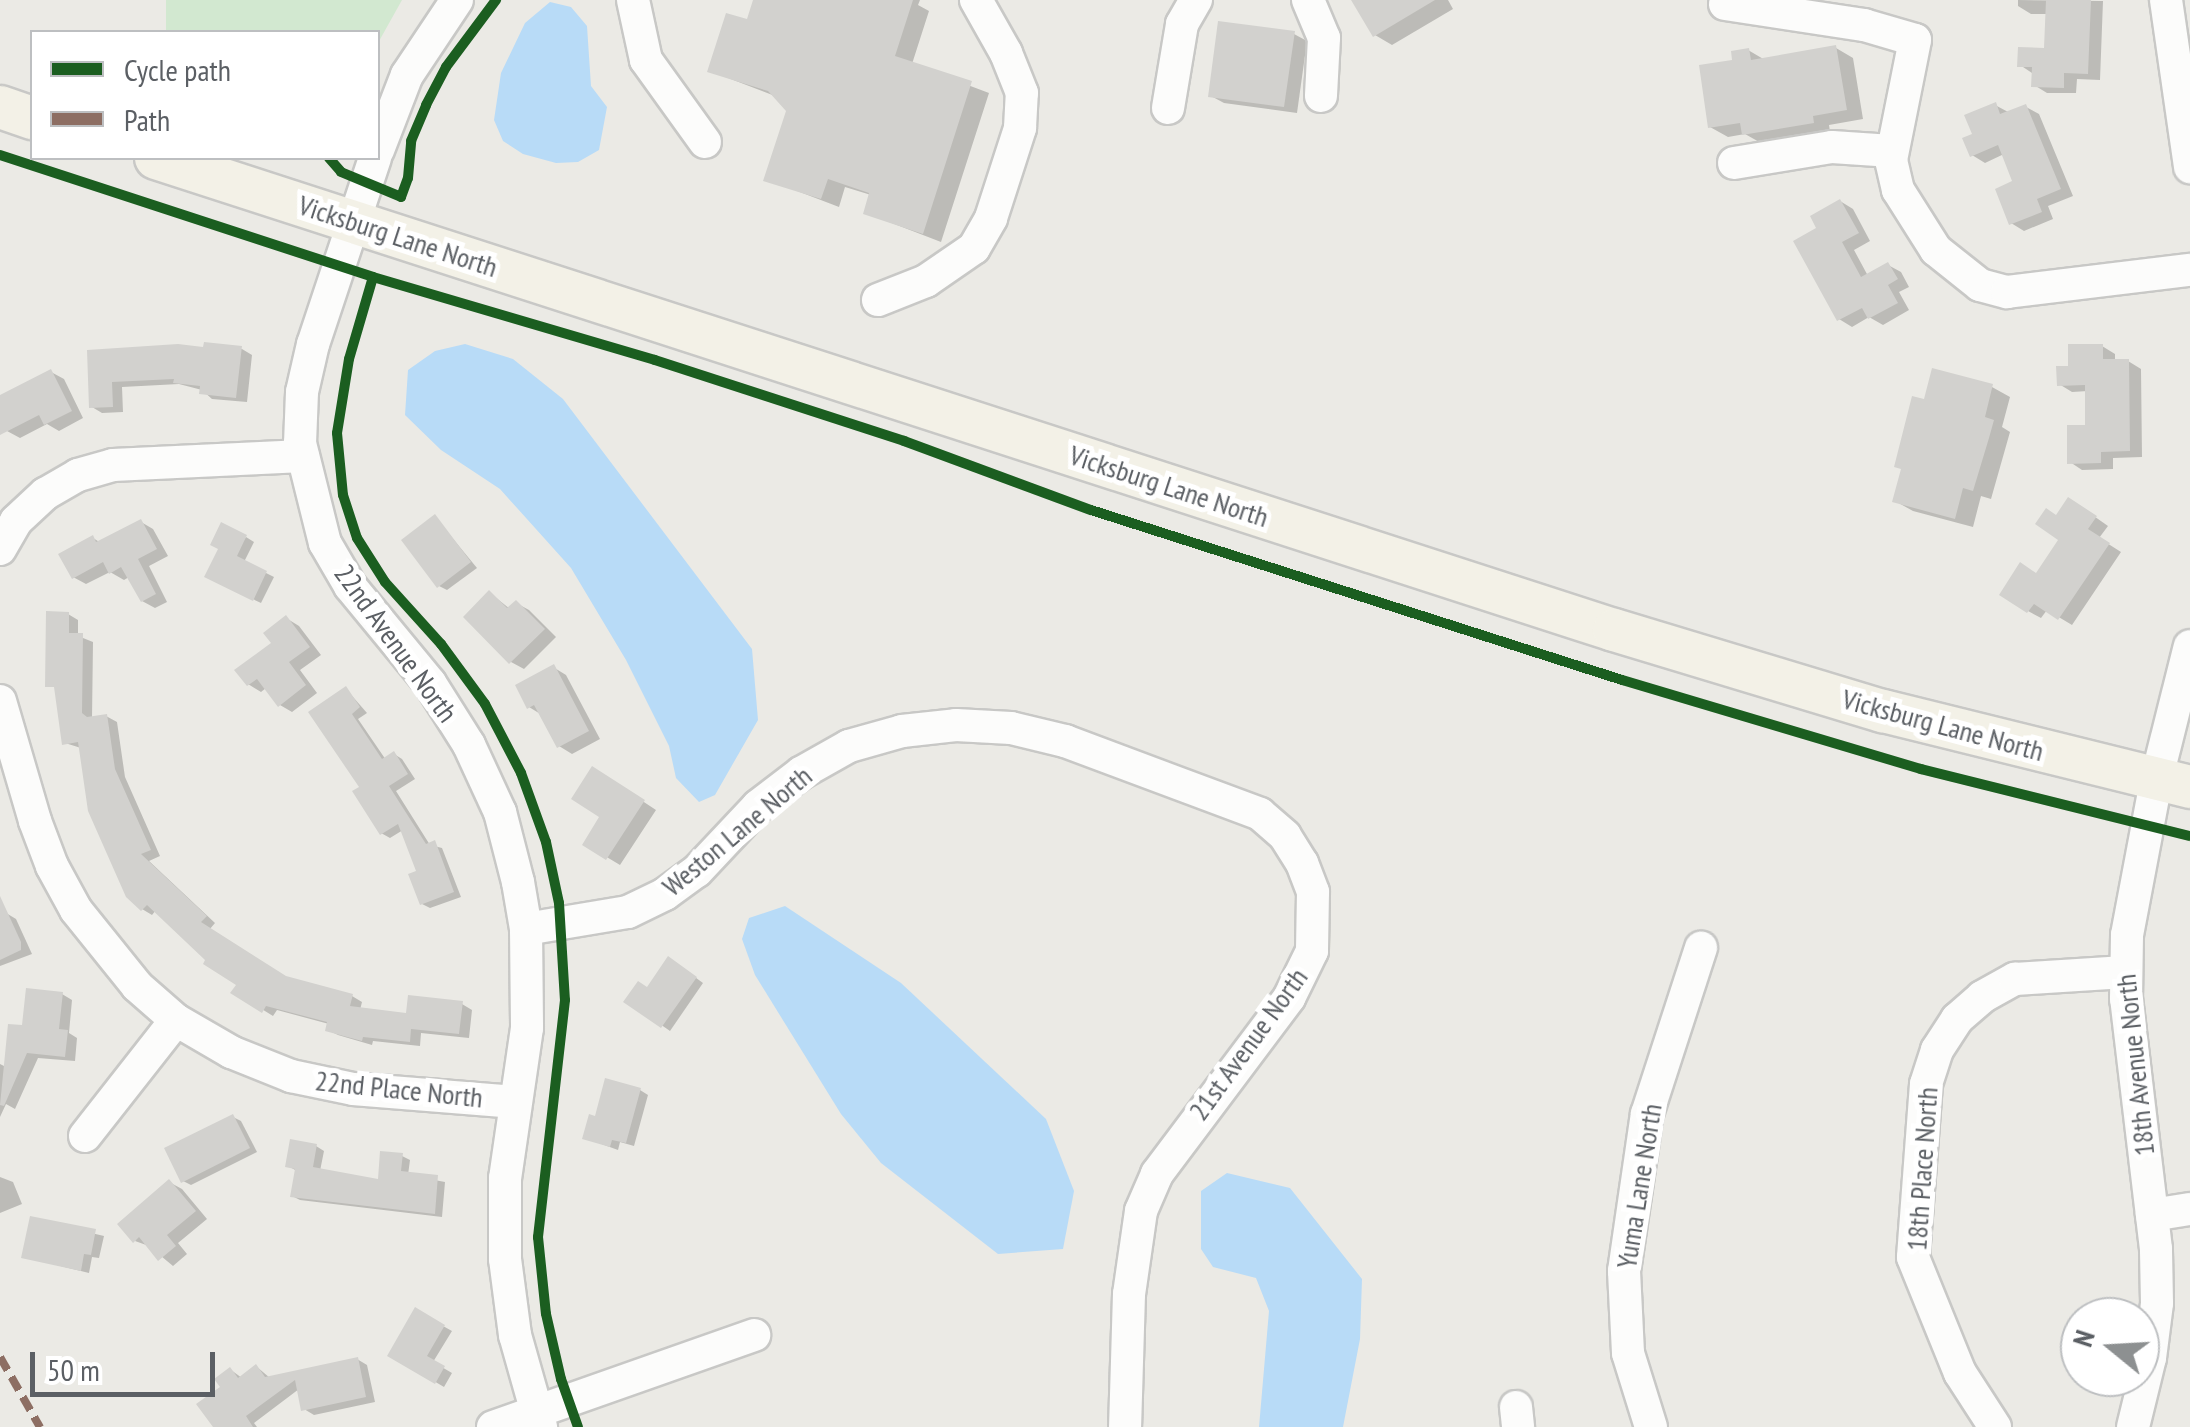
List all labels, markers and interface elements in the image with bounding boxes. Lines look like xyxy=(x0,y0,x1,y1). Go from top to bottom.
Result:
legend xyxy=(30,30,380,160)
text: Cycle path xyxy=(124,50,231,89)
text: Path xyxy=(124,100,170,139)
street label: Vicksburg Lane North xyxy=(294,188,502,284)
street label: Vicksburg Lane North xyxy=(1065,438,1273,534)
street label: 22nd Avenue North xyxy=(327,557,465,729)
street label: Vicksburg Lane North xyxy=(1839,682,2047,768)
street label: Weston Lane North xyxy=(656,759,818,903)
street label: 21st Avenue North xyxy=(1181,961,1315,1127)
street label: 18th Avenue North xyxy=(2109,972,2161,1158)
street label: 22nd Place North xyxy=(313,1063,485,1115)
street label: 18th Place North xyxy=(1900,1086,1944,1252)
street label: Yuma Lane North xyxy=(1609,1101,1669,1271)
north arrow xyxy=(2060,1297,2160,1397)
text: N xyxy=(2063,1325,2103,1351)
scale bar xyxy=(35,1332,220,1394)
text: 50 m xyxy=(47,1350,100,1389)

